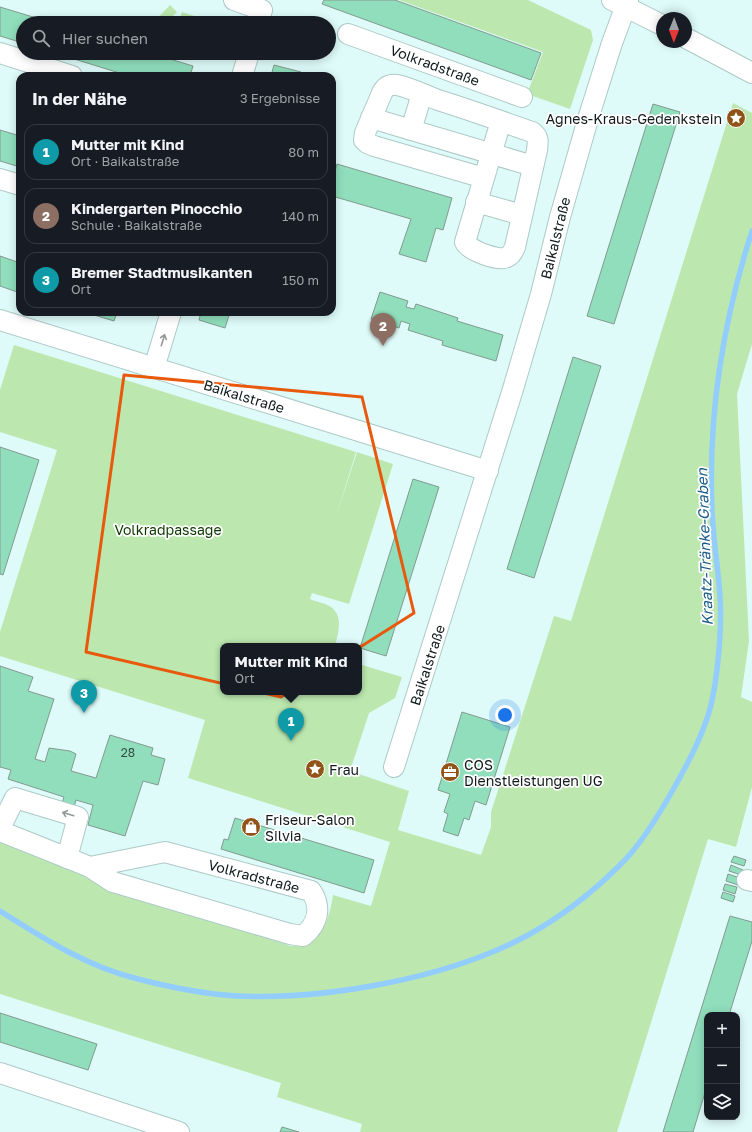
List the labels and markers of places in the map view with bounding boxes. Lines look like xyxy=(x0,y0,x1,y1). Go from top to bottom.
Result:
place icon: Agnes-Kraus-Gedenkstein xyxy=(725,107,747,129)
place label: Agnes-Kraus-Gedenkstein xyxy=(546,110,722,127)
pin: 2 xyxy=(370,313,396,346)
pin: 3 xyxy=(71,680,97,713)
pin: 1 xyxy=(278,708,304,741)
place label: COS Dienstleistungen UG xyxy=(464,756,603,789)
place icon: Frau xyxy=(304,758,326,780)
place label: Frau xyxy=(329,761,359,778)
office icon: COS Dienstleistungen UG xyxy=(439,761,461,783)
place label: Friseur-Salon Silvia xyxy=(265,811,355,844)
shop icon: Friseur-Salon Silvia xyxy=(240,816,262,838)

